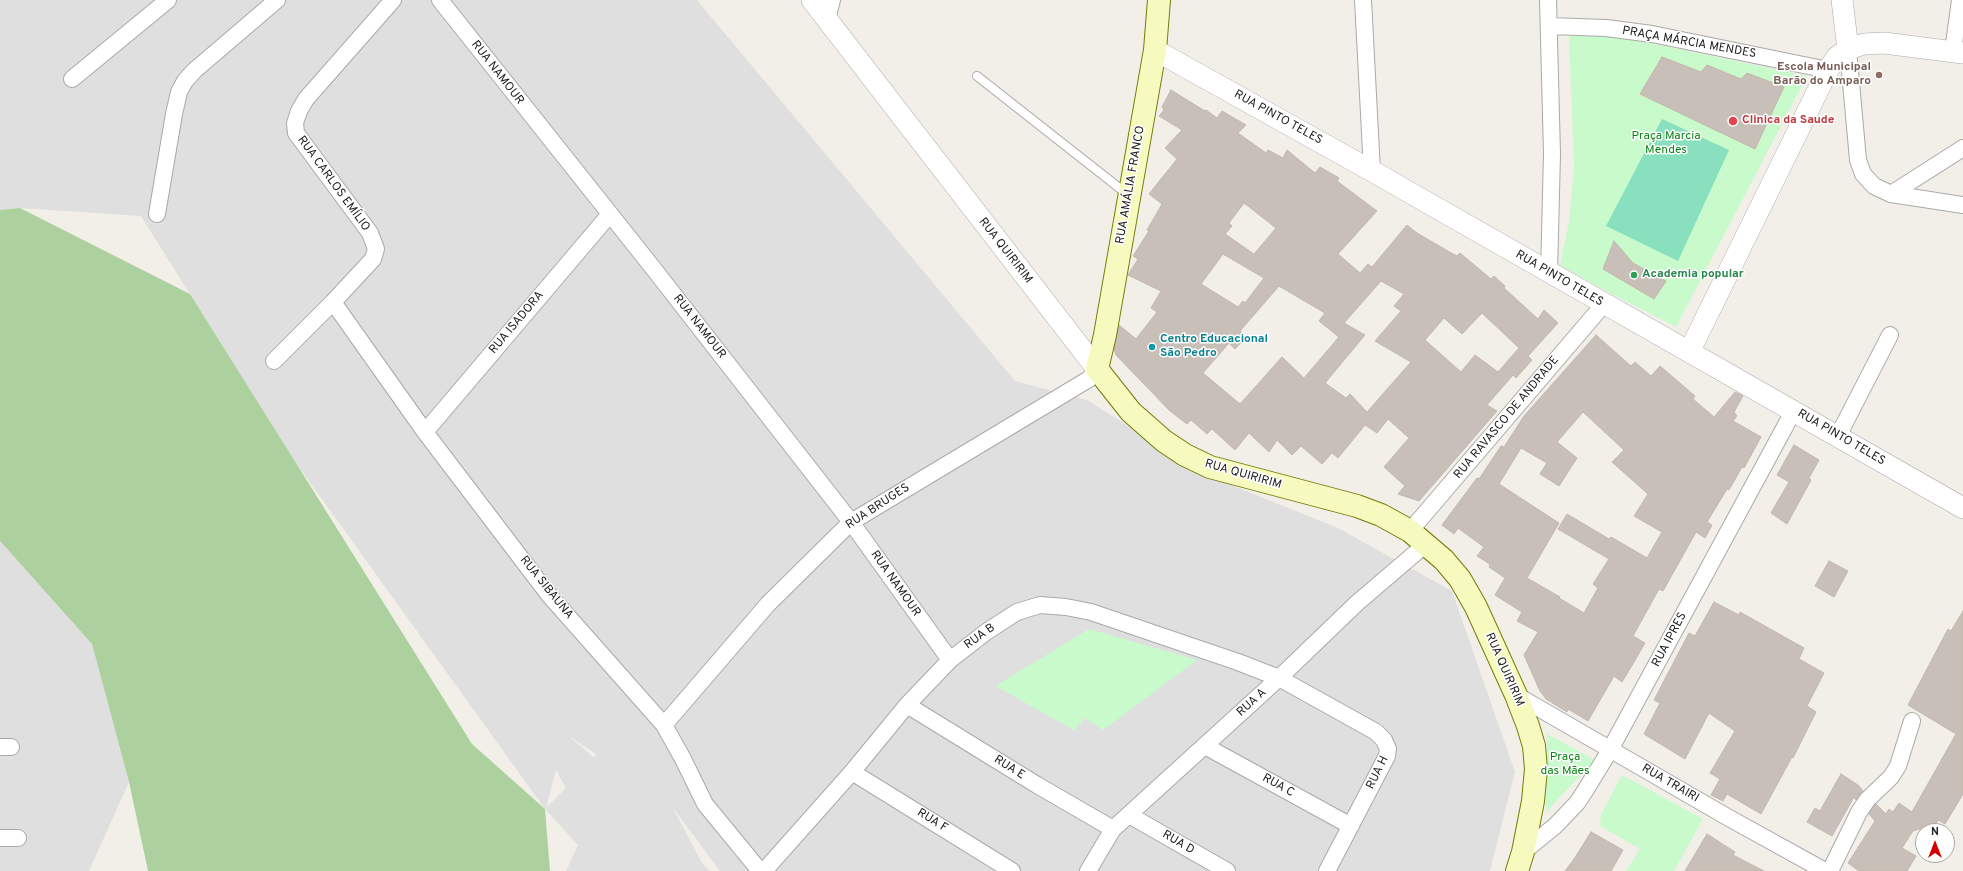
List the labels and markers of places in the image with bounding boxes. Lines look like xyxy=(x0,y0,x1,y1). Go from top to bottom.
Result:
place label: Escola Municipal Barão do Amparo xyxy=(1773,61,1871,89)
marker: Escola Municipal Barão do Amparo xyxy=(1874,70,1884,80)
place label: Clinica da Saude xyxy=(1742,114,1834,128)
marker: Clinica da Saude xyxy=(1727,115,1739,127)
place label: Academia popular xyxy=(1642,268,1744,282)
marker: Academia popular xyxy=(1629,270,1639,280)
place label: Centro Educacional São Pedro xyxy=(1160,333,1268,361)
marker: Centro Educacional São Pedro xyxy=(1147,342,1157,352)

